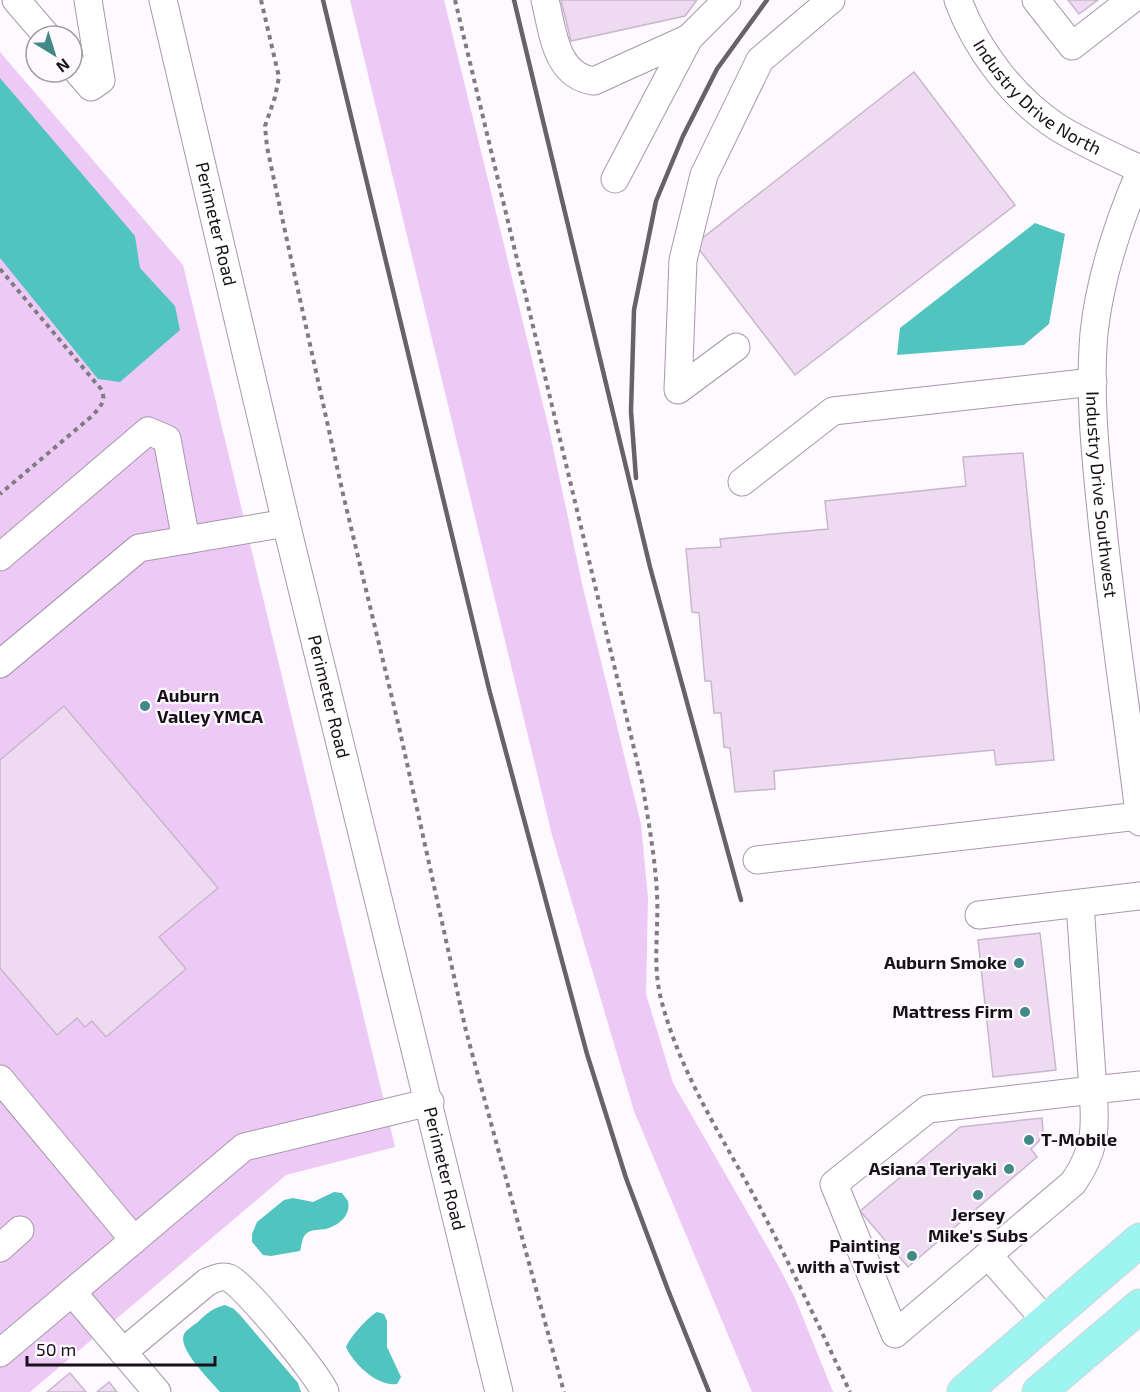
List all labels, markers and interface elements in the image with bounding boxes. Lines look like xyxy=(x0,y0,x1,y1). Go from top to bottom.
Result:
north arrow xyxy=(24,24,84,84)
street label: Industry Drive North xyxy=(969,35,1105,159)
text: N xyxy=(53,55,74,77)
street label: Perimeter Road xyxy=(191,160,242,288)
street label: Industry Drive Southwest xyxy=(1082,391,1123,599)
street label: Perimeter Road xyxy=(304,632,355,760)
place label: Auburn Valley YMCA xyxy=(157,684,263,727)
marker: Auburn Valley YMCA xyxy=(138,699,152,713)
place label: Auburn Smoke xyxy=(884,951,1007,973)
marker: Auburn Smoke xyxy=(1012,956,1026,970)
place label: Mattress Firm xyxy=(892,1000,1013,1022)
marker: Mattress Firm xyxy=(1018,1005,1032,1019)
street label: Perimeter Road xyxy=(420,1104,471,1232)
place label: T-Mobile xyxy=(1041,1128,1117,1150)
marker: T-Mobile xyxy=(1022,1133,1036,1147)
place label: Asiana Teriyaki xyxy=(869,1157,997,1179)
marker: Asiana Teriyaki xyxy=(1002,1162,1016,1176)
marker: Jersey Mike's Subs xyxy=(971,1188,985,1202)
place label: Jersey Mike's Subs xyxy=(928,1203,1028,1246)
place label: Painting with a Twist xyxy=(797,1234,901,1277)
marker: Painting with a Twist xyxy=(905,1249,919,1263)
scale bar xyxy=(27,1329,214,1367)
text: 50 m xyxy=(36,1338,76,1360)

